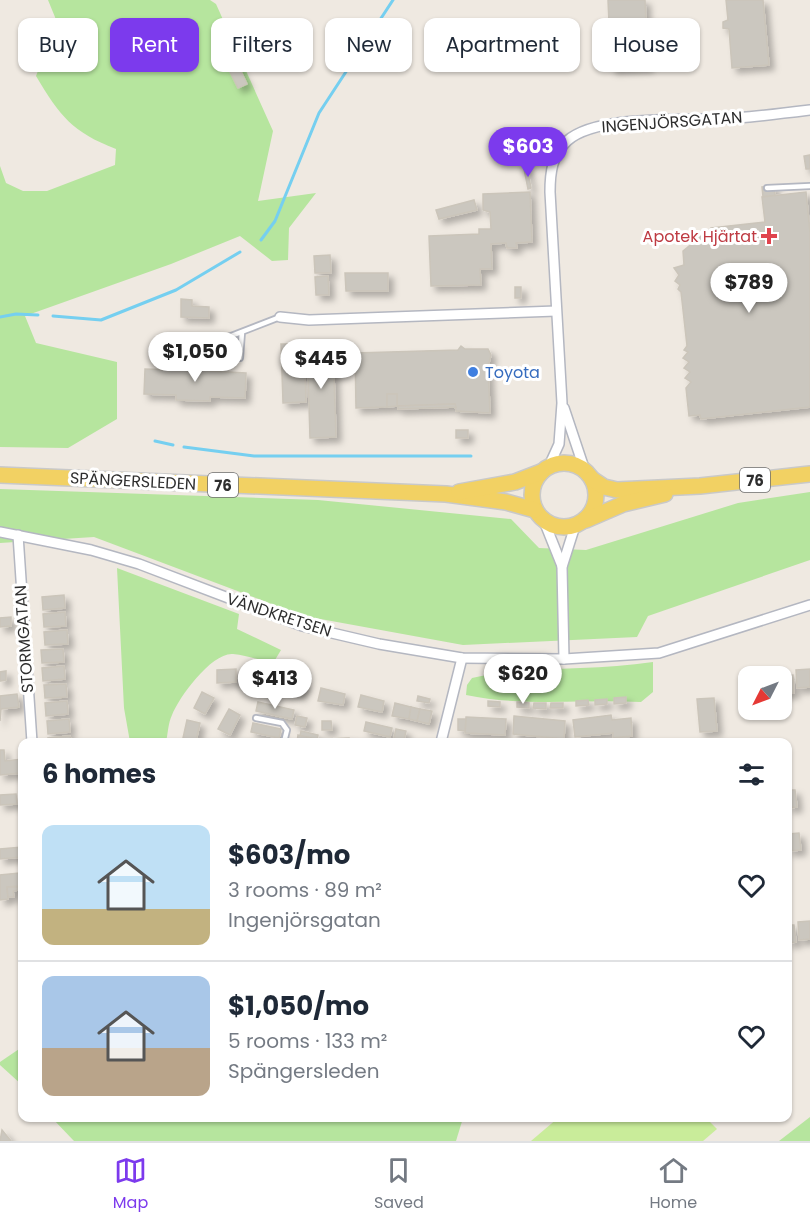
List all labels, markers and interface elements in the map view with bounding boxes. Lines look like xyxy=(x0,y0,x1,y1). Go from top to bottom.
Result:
chip: Buy xyxy=(18,18,98,72)
chip: Rent xyxy=(110,18,199,72)
chip: Filters xyxy=(211,18,313,72)
chip: New xyxy=(325,18,412,72)
chip: Apartment xyxy=(424,18,580,72)
chip: House xyxy=(592,18,700,72)
street label: INGENJÖRSGATAN xyxy=(601,106,743,138)
pin: $603 xyxy=(492,127,564,178)
text: $603 xyxy=(502,132,554,160)
place label: Apotek Hjärtat xyxy=(643,225,757,248)
marker: Apotek Hjärtat xyxy=(762,229,776,243)
pin: $789 xyxy=(713,263,785,314)
text: $789 xyxy=(724,268,774,296)
pin: $1,050 xyxy=(146,332,244,383)
text: $1,050 xyxy=(162,337,228,365)
pin: $445 xyxy=(285,339,357,390)
text: $445 xyxy=(294,344,348,372)
place label: Toyota xyxy=(485,361,540,384)
marker: Toyota xyxy=(466,365,480,379)
street label: SPÄNGERSLEDEN xyxy=(69,466,197,496)
road number: 76 xyxy=(740,468,770,492)
road number: 76 xyxy=(208,473,238,497)
street label: STORMGATAN xyxy=(9,584,39,694)
street label: VÄNDKRETSEN xyxy=(224,587,334,643)
pin: $620 xyxy=(487,654,559,705)
pin: $413 xyxy=(239,659,311,710)
text: $620 xyxy=(498,659,548,687)
text: $413 xyxy=(252,664,298,692)
north arrow xyxy=(738,666,792,720)
map controls xyxy=(738,666,792,720)
text: 6 homes xyxy=(42,756,156,792)
icon: filters xyxy=(735,758,768,791)
text: $603/mo xyxy=(228,837,350,873)
icon: home xyxy=(90,849,162,921)
icon: heart xyxy=(735,869,768,902)
text: 3 rooms · 89 m² xyxy=(228,876,382,904)
text: Ingenjörsgatan xyxy=(228,906,381,934)
text: $1,050/mo xyxy=(228,988,369,1024)
icon: home xyxy=(90,1000,162,1072)
icon: heart xyxy=(735,1020,768,1053)
text: 5 rooms · 133 m² xyxy=(228,1027,387,1055)
text: Spängersleden xyxy=(228,1057,379,1085)
tab: Map xyxy=(113,1154,148,1215)
tab: Saved xyxy=(374,1154,424,1215)
tab: Home xyxy=(649,1154,697,1215)

